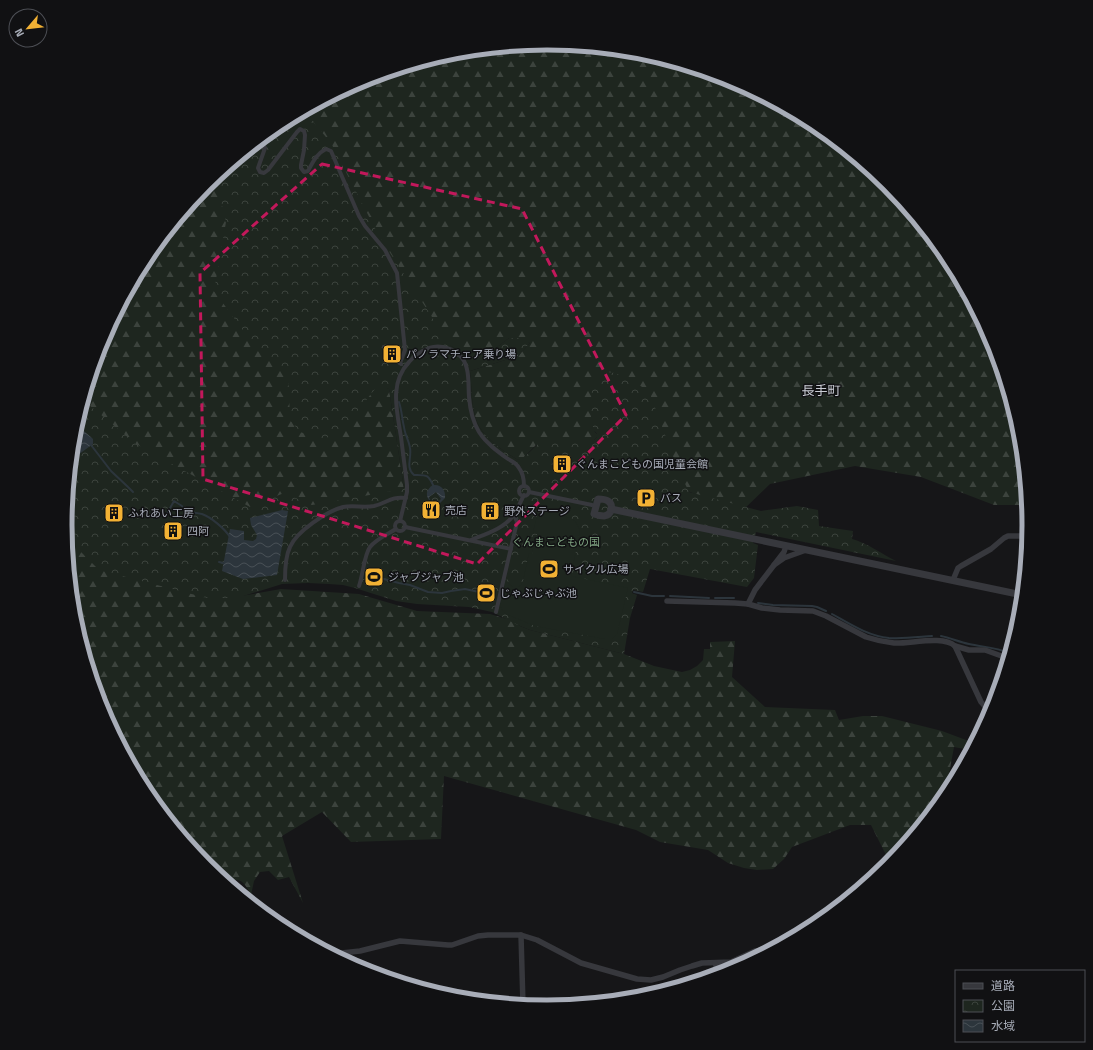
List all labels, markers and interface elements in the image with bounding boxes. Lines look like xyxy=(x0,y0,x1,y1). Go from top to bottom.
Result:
north arrow xyxy=(8,8,48,48)
text: N xyxy=(10,26,28,40)
building icon: パノラマチェア乗り場 xyxy=(381,343,403,365)
place label: パノラマチェア乗り場 xyxy=(406,346,516,362)
district label: 長手町 xyxy=(801,380,841,400)
building icon: ぐんまこどもの国児童会館 xyxy=(551,453,573,475)
place label: ぐんまこどもの国児童会館 xyxy=(576,456,708,472)
parking icon: バス xyxy=(635,487,657,509)
place label: バス xyxy=(660,490,682,506)
restaurant icon: 売店 xyxy=(420,499,442,521)
building icon: 野外ステージ xyxy=(479,500,501,522)
building icon: ふれあい工房 xyxy=(103,502,125,524)
place label: 売店 xyxy=(445,502,467,518)
place label: 野外ステージ xyxy=(504,503,570,519)
place label: ふれあい工房 xyxy=(128,505,194,521)
building icon: 四阿 xyxy=(162,520,184,542)
place label: 四阿 xyxy=(187,523,209,539)
park label: ぐんまこどもの国 xyxy=(512,534,600,550)
sports icon: サイクル広場 xyxy=(538,558,560,580)
place label: サイクル広場 xyxy=(563,561,628,577)
sports icon: ジャブジャブ池 xyxy=(363,566,385,588)
place label: ジャブジャブ池 xyxy=(388,569,464,585)
sports icon: じゃぶじゃぶ池 xyxy=(475,582,497,604)
place label: じゃぶじゃぶ池 xyxy=(500,585,577,601)
legend xyxy=(955,970,1085,1042)
text: 道路 xyxy=(991,976,1015,995)
text: 公園 xyxy=(991,996,1015,1015)
text: 水域 xyxy=(991,1016,1015,1035)

